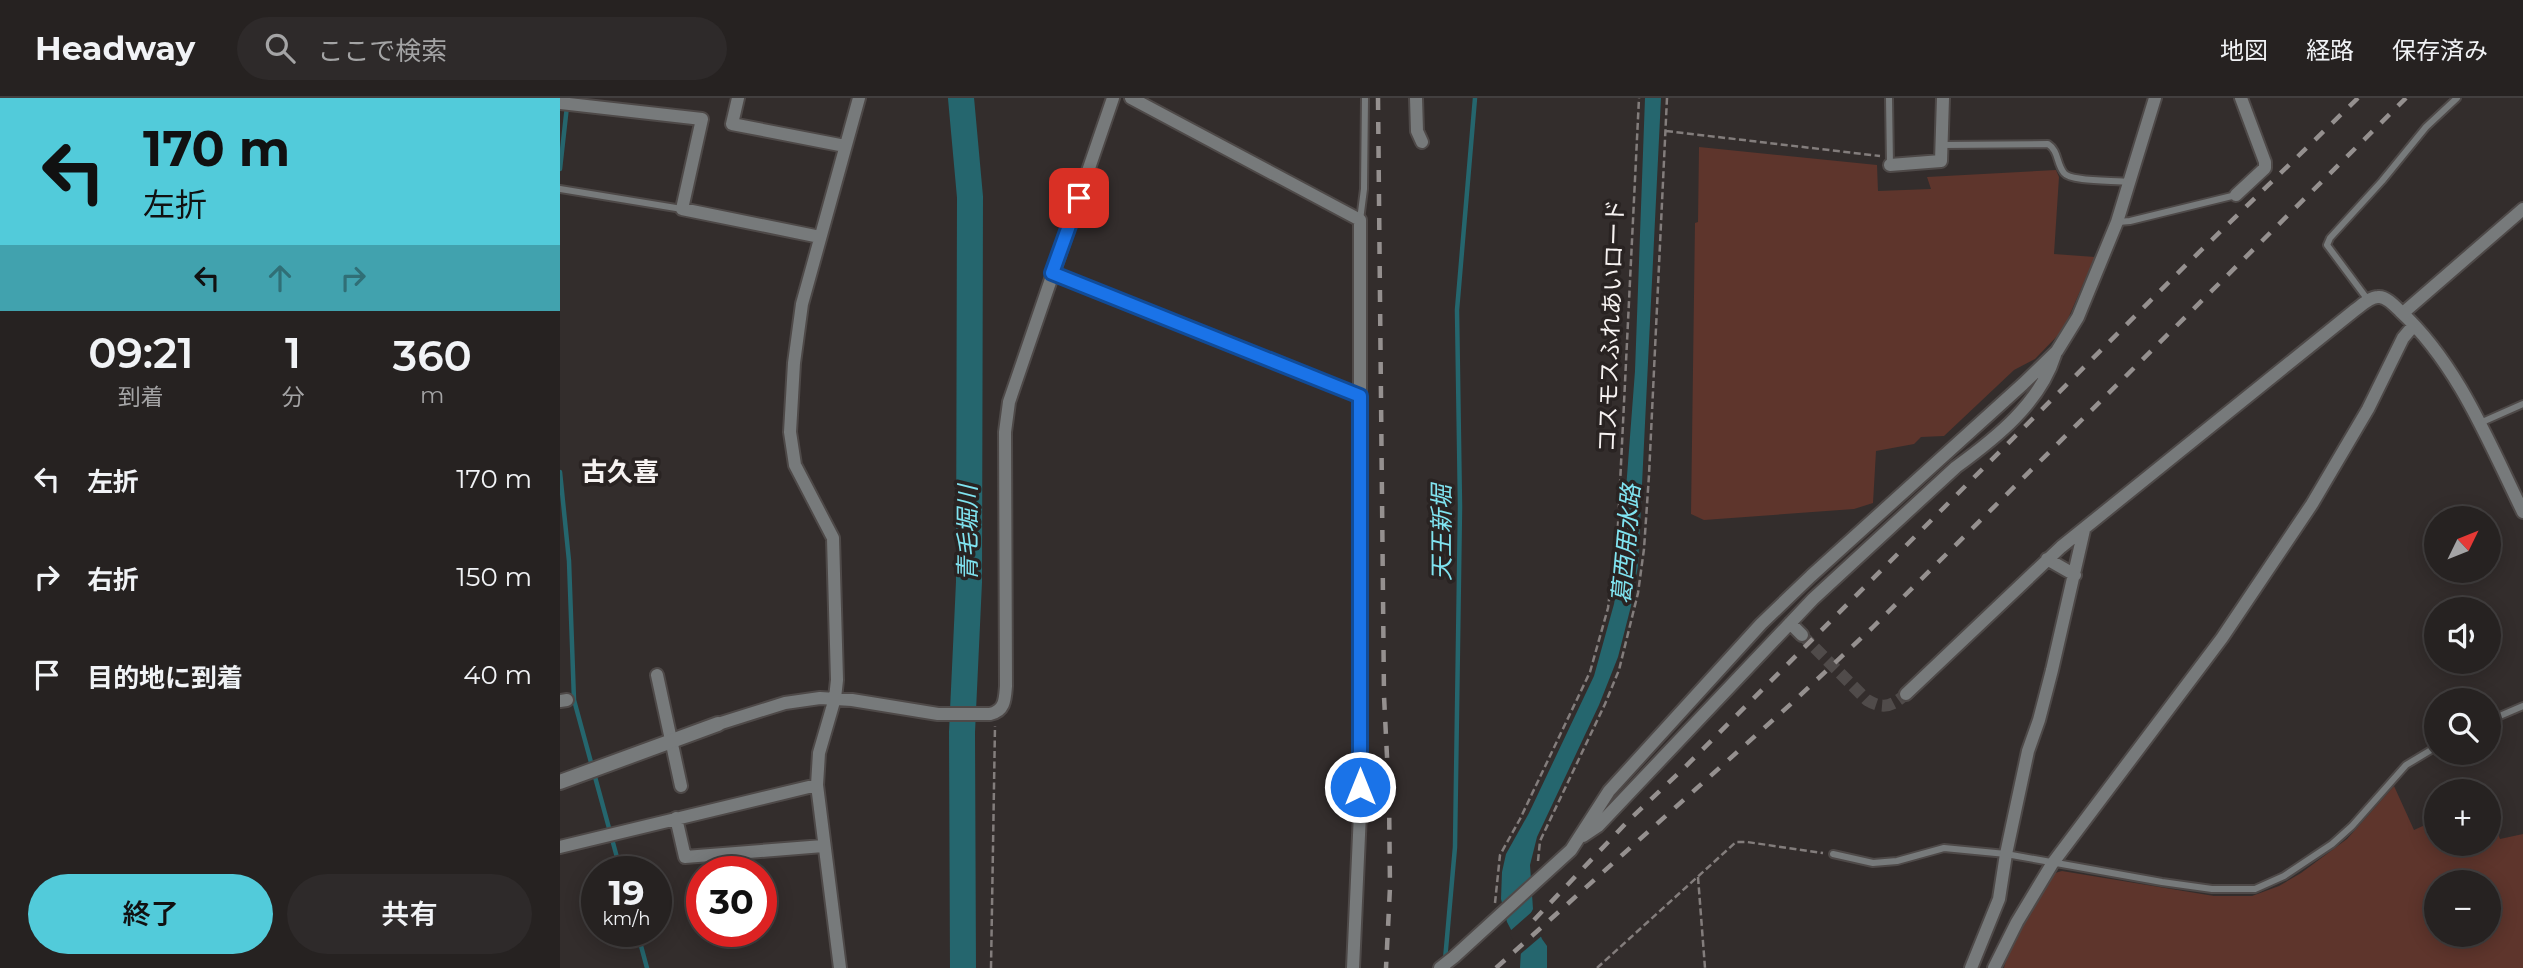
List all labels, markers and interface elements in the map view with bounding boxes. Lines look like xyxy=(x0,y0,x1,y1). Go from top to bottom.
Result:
search box xyxy=(237,17,727,80)
text: Headway xyxy=(35,28,195,68)
icon: search xyxy=(261,29,299,67)
text: ここで検索 xyxy=(317,35,447,67)
text: 地図 xyxy=(2220,36,2268,65)
text: 経路 xyxy=(2306,36,2354,65)
text: 保存済み xyxy=(2392,36,2488,65)
text: 170 m xyxy=(143,119,290,178)
icon: left xyxy=(28,126,119,217)
pin xyxy=(1049,168,1109,228)
icon: arrive xyxy=(1060,179,1098,217)
text: 左折 xyxy=(143,185,207,224)
street label: コスモスふれあいロード xyxy=(1593,199,1629,453)
icon: left xyxy=(188,259,226,297)
icon: ahead xyxy=(261,259,299,297)
icon: right xyxy=(334,259,372,297)
text: 09:21 xyxy=(88,327,193,379)
text: 1 xyxy=(285,327,301,379)
text: 360 xyxy=(393,330,472,382)
text: m xyxy=(420,381,444,409)
text: 到着 xyxy=(118,383,164,411)
text: 分 xyxy=(282,383,305,411)
district label: 古久喜 xyxy=(581,456,659,488)
icon: left xyxy=(28,460,66,498)
text: 170 m xyxy=(456,463,532,495)
text: 左折 xyxy=(87,466,139,498)
water label: 天王新堀 xyxy=(1427,481,1456,581)
water label: 葛西用水路 xyxy=(1606,481,1646,605)
water label: 青毛堀川 xyxy=(953,482,982,581)
north arrow xyxy=(2424,506,2501,583)
map controls xyxy=(2424,506,2501,947)
icon: right xyxy=(28,558,66,596)
text: 150 m xyxy=(456,561,532,593)
text: 右折 xyxy=(87,564,139,596)
button: sound xyxy=(2424,597,2501,674)
icon: arrive xyxy=(28,656,66,694)
text: 40 m xyxy=(463,659,532,691)
text: 目的地に到着 xyxy=(87,662,243,694)
button: search xyxy=(2424,688,2501,765)
position arrow xyxy=(1323,750,1397,824)
button: + xyxy=(2424,779,2501,856)
speed limit sign: 30 xyxy=(686,856,777,947)
button: − xyxy=(2424,870,2501,947)
text: 19 xyxy=(608,871,645,914)
button: 終了 xyxy=(28,874,273,954)
button: 共有 xyxy=(287,874,532,954)
text: km/h xyxy=(602,908,651,930)

